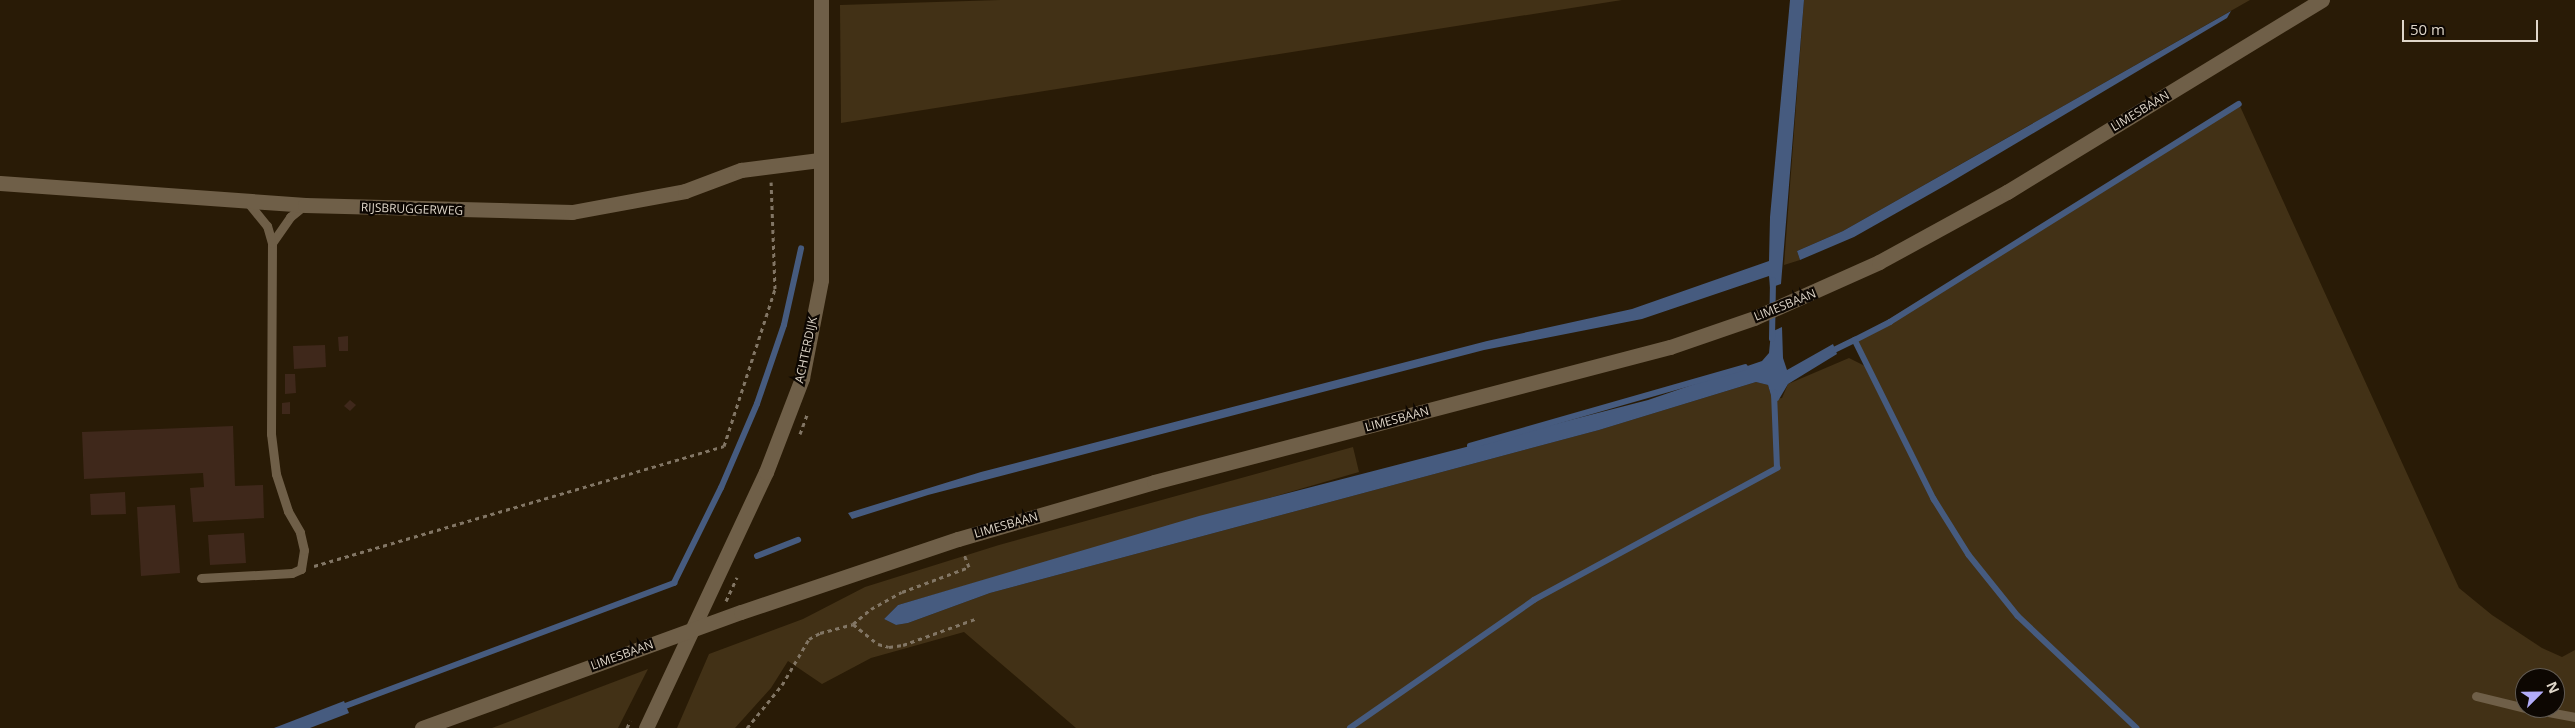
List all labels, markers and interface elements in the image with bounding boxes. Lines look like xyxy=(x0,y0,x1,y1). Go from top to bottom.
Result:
scale bar xyxy=(2405,10,2541,42)
text: 50 m xyxy=(2410,19,2445,39)
street label: LIMESBAAN xyxy=(2108,88,2172,134)
street label: RIJSBRUGGERWEG xyxy=(361,200,463,218)
street label: LIMESBAAN xyxy=(1752,286,1818,324)
street label: ACHTERDIJK xyxy=(792,316,820,384)
street label: LIMESBAAN xyxy=(1363,404,1431,434)
street label: LIMESBAAN xyxy=(972,509,1040,541)
street label: LIMESBAAN xyxy=(589,637,655,673)
north arrow xyxy=(2515,668,2565,718)
text: N xyxy=(2542,678,2564,696)

